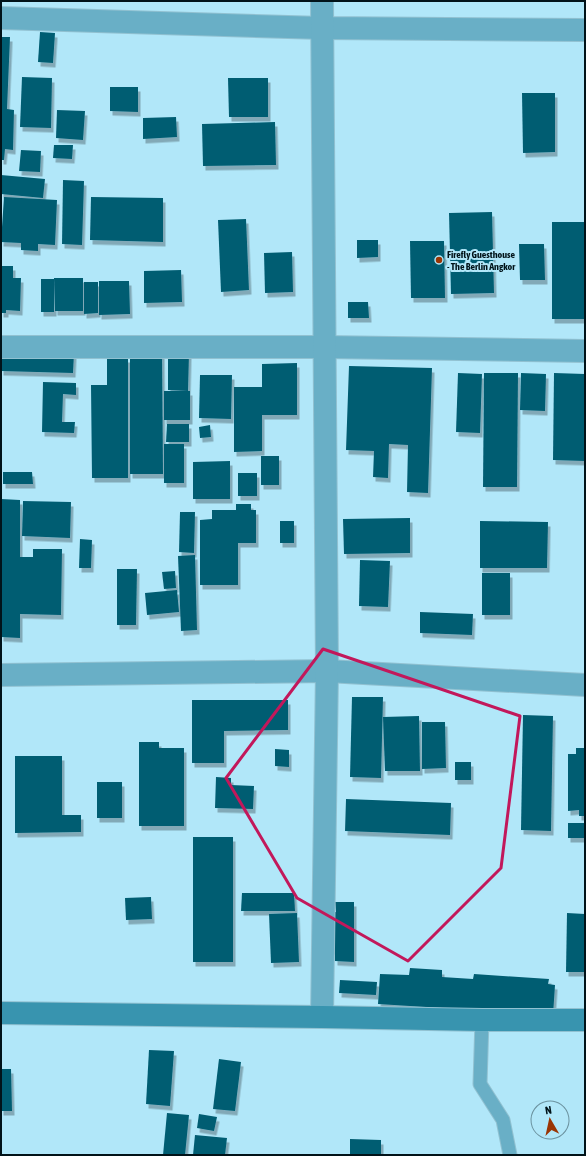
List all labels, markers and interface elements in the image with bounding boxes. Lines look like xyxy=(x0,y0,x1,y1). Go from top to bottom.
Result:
place label: Firefly Guesthouse - The Berlin Angkor xyxy=(447,249,516,272)
marker: Firefly Guesthouse - The Berlin Angkor xyxy=(434,255,444,265)
north arrow xyxy=(530,1100,570,1140)
text: N xyxy=(544,1104,553,1117)

